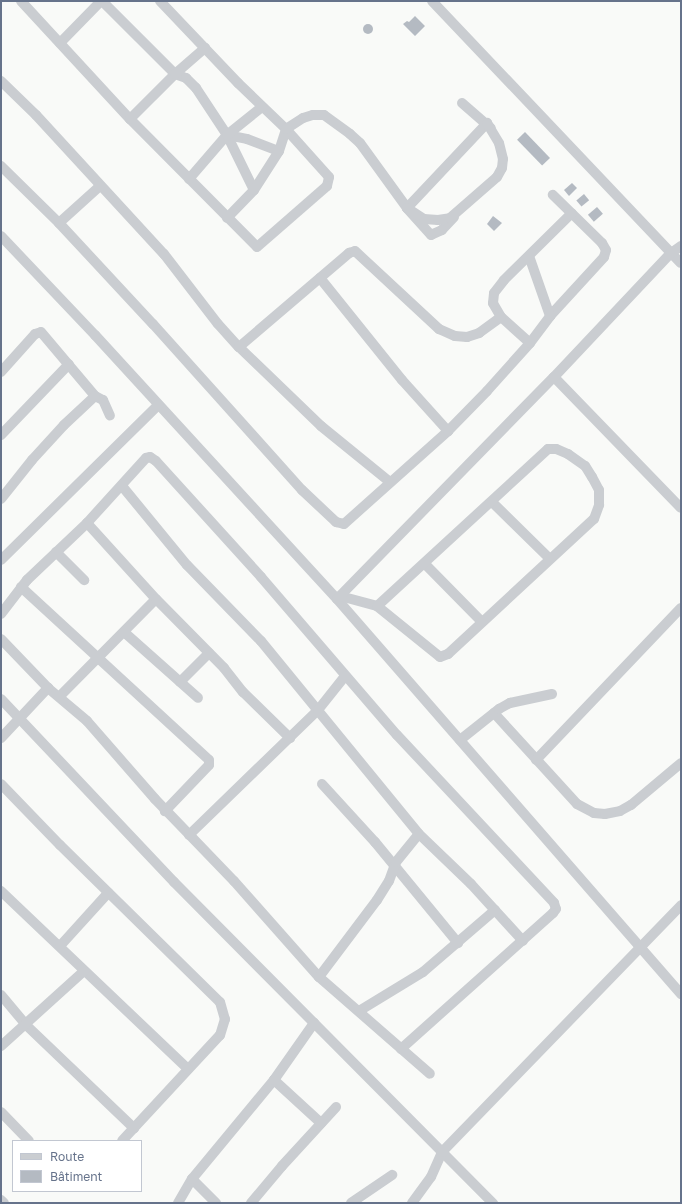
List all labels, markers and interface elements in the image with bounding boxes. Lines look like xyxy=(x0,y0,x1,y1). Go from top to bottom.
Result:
legend xyxy=(12,1140,142,1192)
text: Route xyxy=(50,1149,84,1164)
text: Bâtiment xyxy=(50,1169,102,1184)

